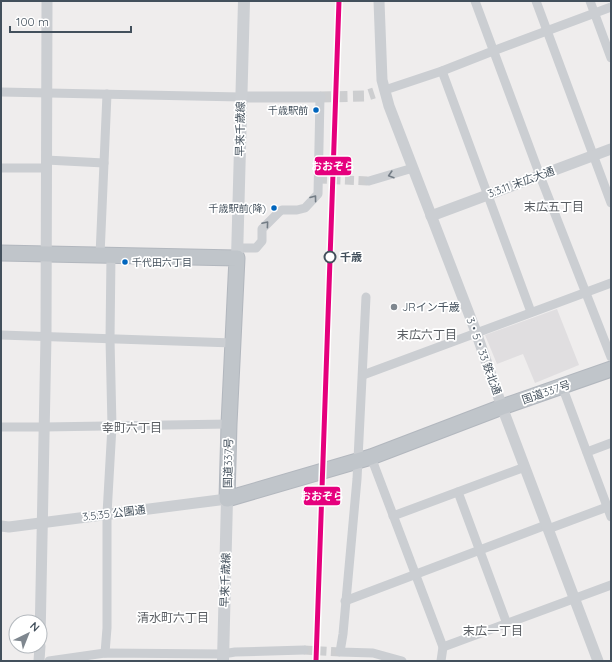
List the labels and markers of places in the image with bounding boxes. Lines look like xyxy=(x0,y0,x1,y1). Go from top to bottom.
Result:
place label: 千歳駅前 xyxy=(268,104,308,117)
marker: 千歳駅前 xyxy=(311,105,321,115)
place label: 千歳駅前(降) xyxy=(209,202,266,215)
marker: 千歳駅前(降) xyxy=(269,203,279,213)
marker: 千歳 xyxy=(323,250,337,264)
place label: 千歳 xyxy=(340,250,362,264)
place label: 千代田六丁目 xyxy=(132,256,192,269)
marker: 千代田六丁目 xyxy=(120,257,130,267)
place label: JRイン千歳 xyxy=(402,300,460,314)
marker: JRイン千歳 xyxy=(389,302,399,312)

